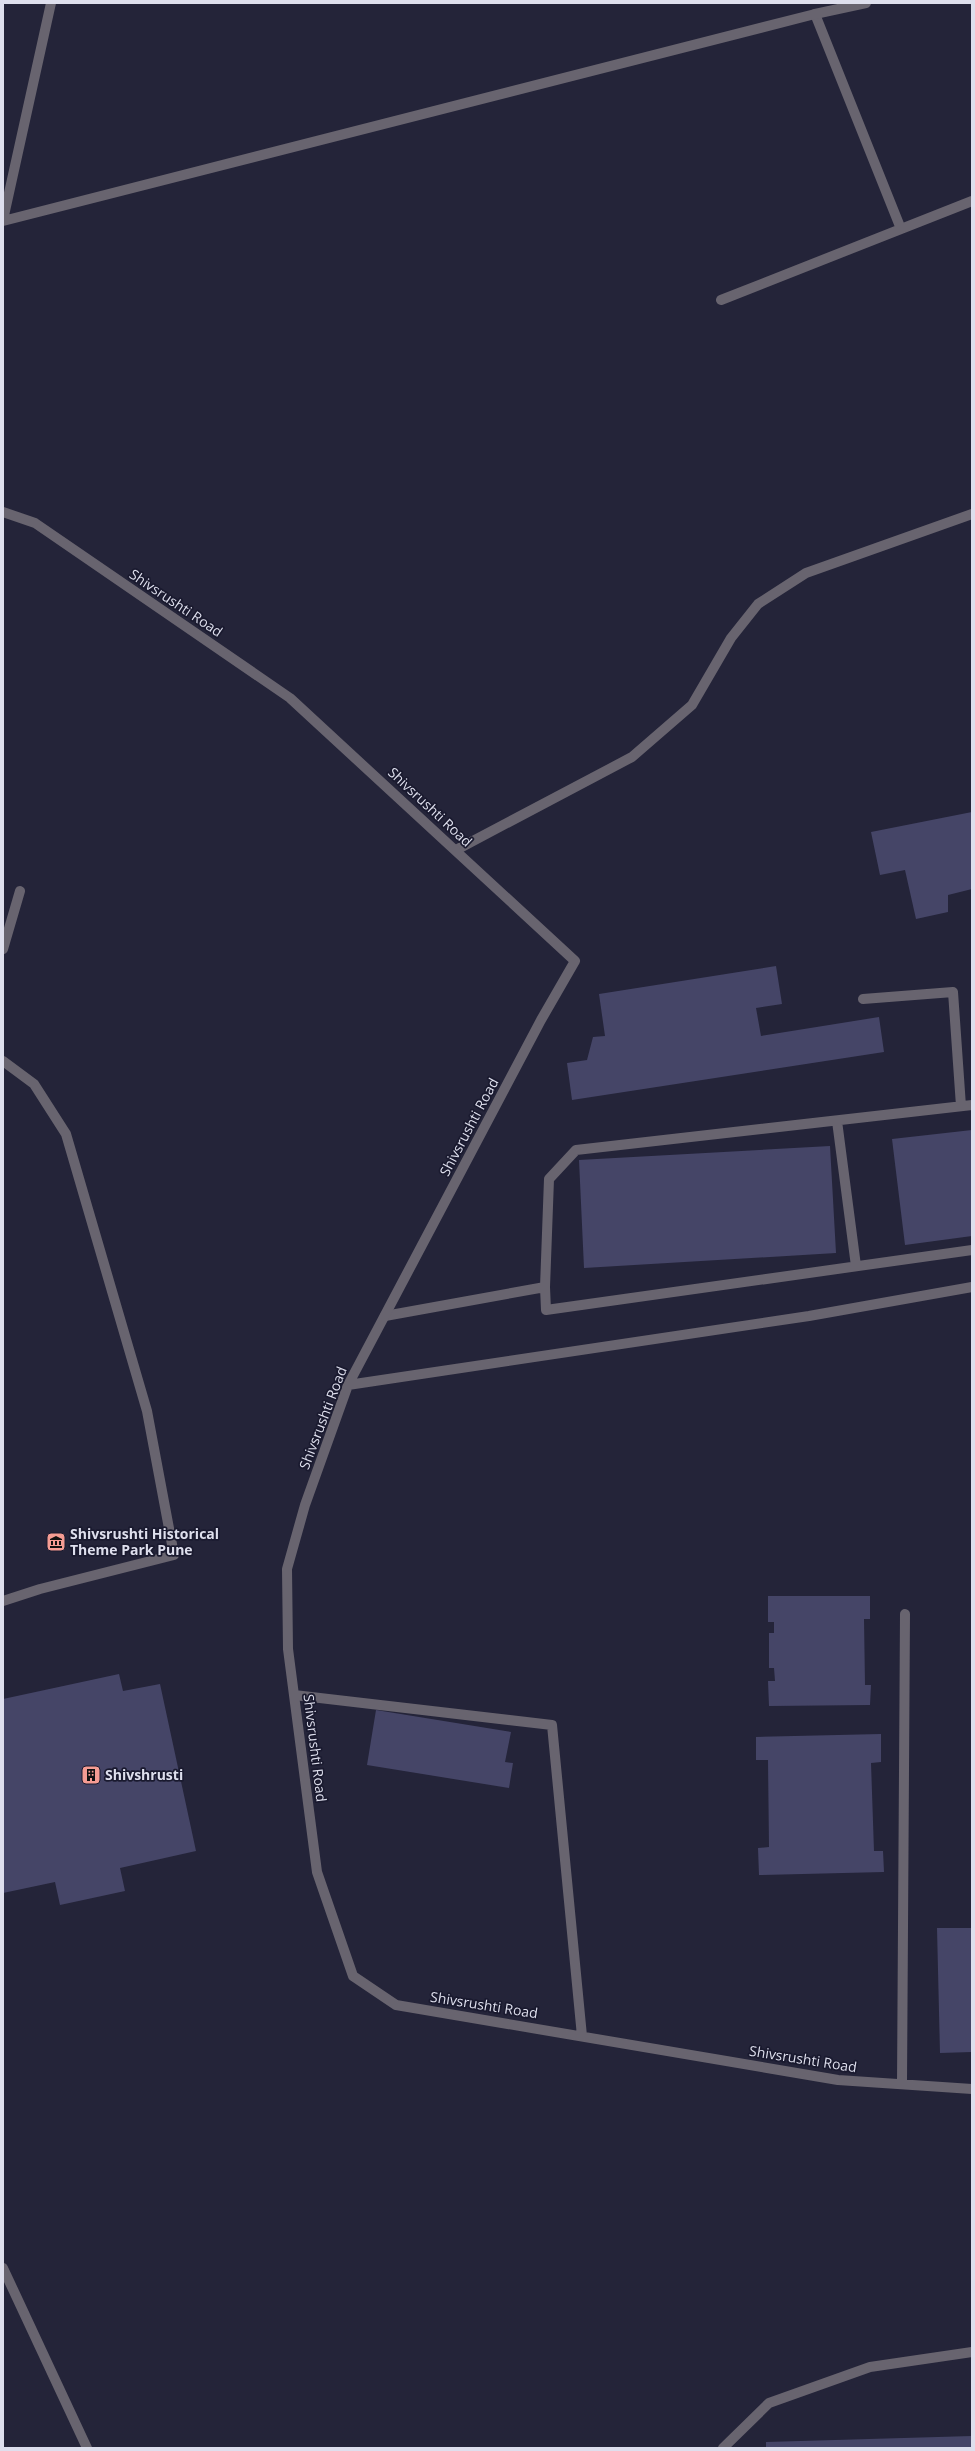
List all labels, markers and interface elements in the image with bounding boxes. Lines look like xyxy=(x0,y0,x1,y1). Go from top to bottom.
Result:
street label: Shivsrushti Road xyxy=(126,564,227,641)
street label: Shivsrushti Road xyxy=(384,763,477,851)
street label: Shivsrushti Road xyxy=(435,1074,502,1179)
street label: Shivsrushti Road xyxy=(294,1364,351,1472)
place label: Shivsrushti Historical Theme Park Pune xyxy=(70,1524,219,1559)
museum icon: Shivsrushti Historical Theme Park Pune xyxy=(45,1531,67,1553)
street label: Shivsrushti Road xyxy=(299,1693,332,1803)
building icon: Shivshrusti xyxy=(80,1764,102,1786)
place label: Shivshrusti xyxy=(105,1765,183,1784)
street label: Shivsrushti Road xyxy=(429,1987,539,2022)
street label: Shivsrushti Road xyxy=(748,2041,858,2076)

